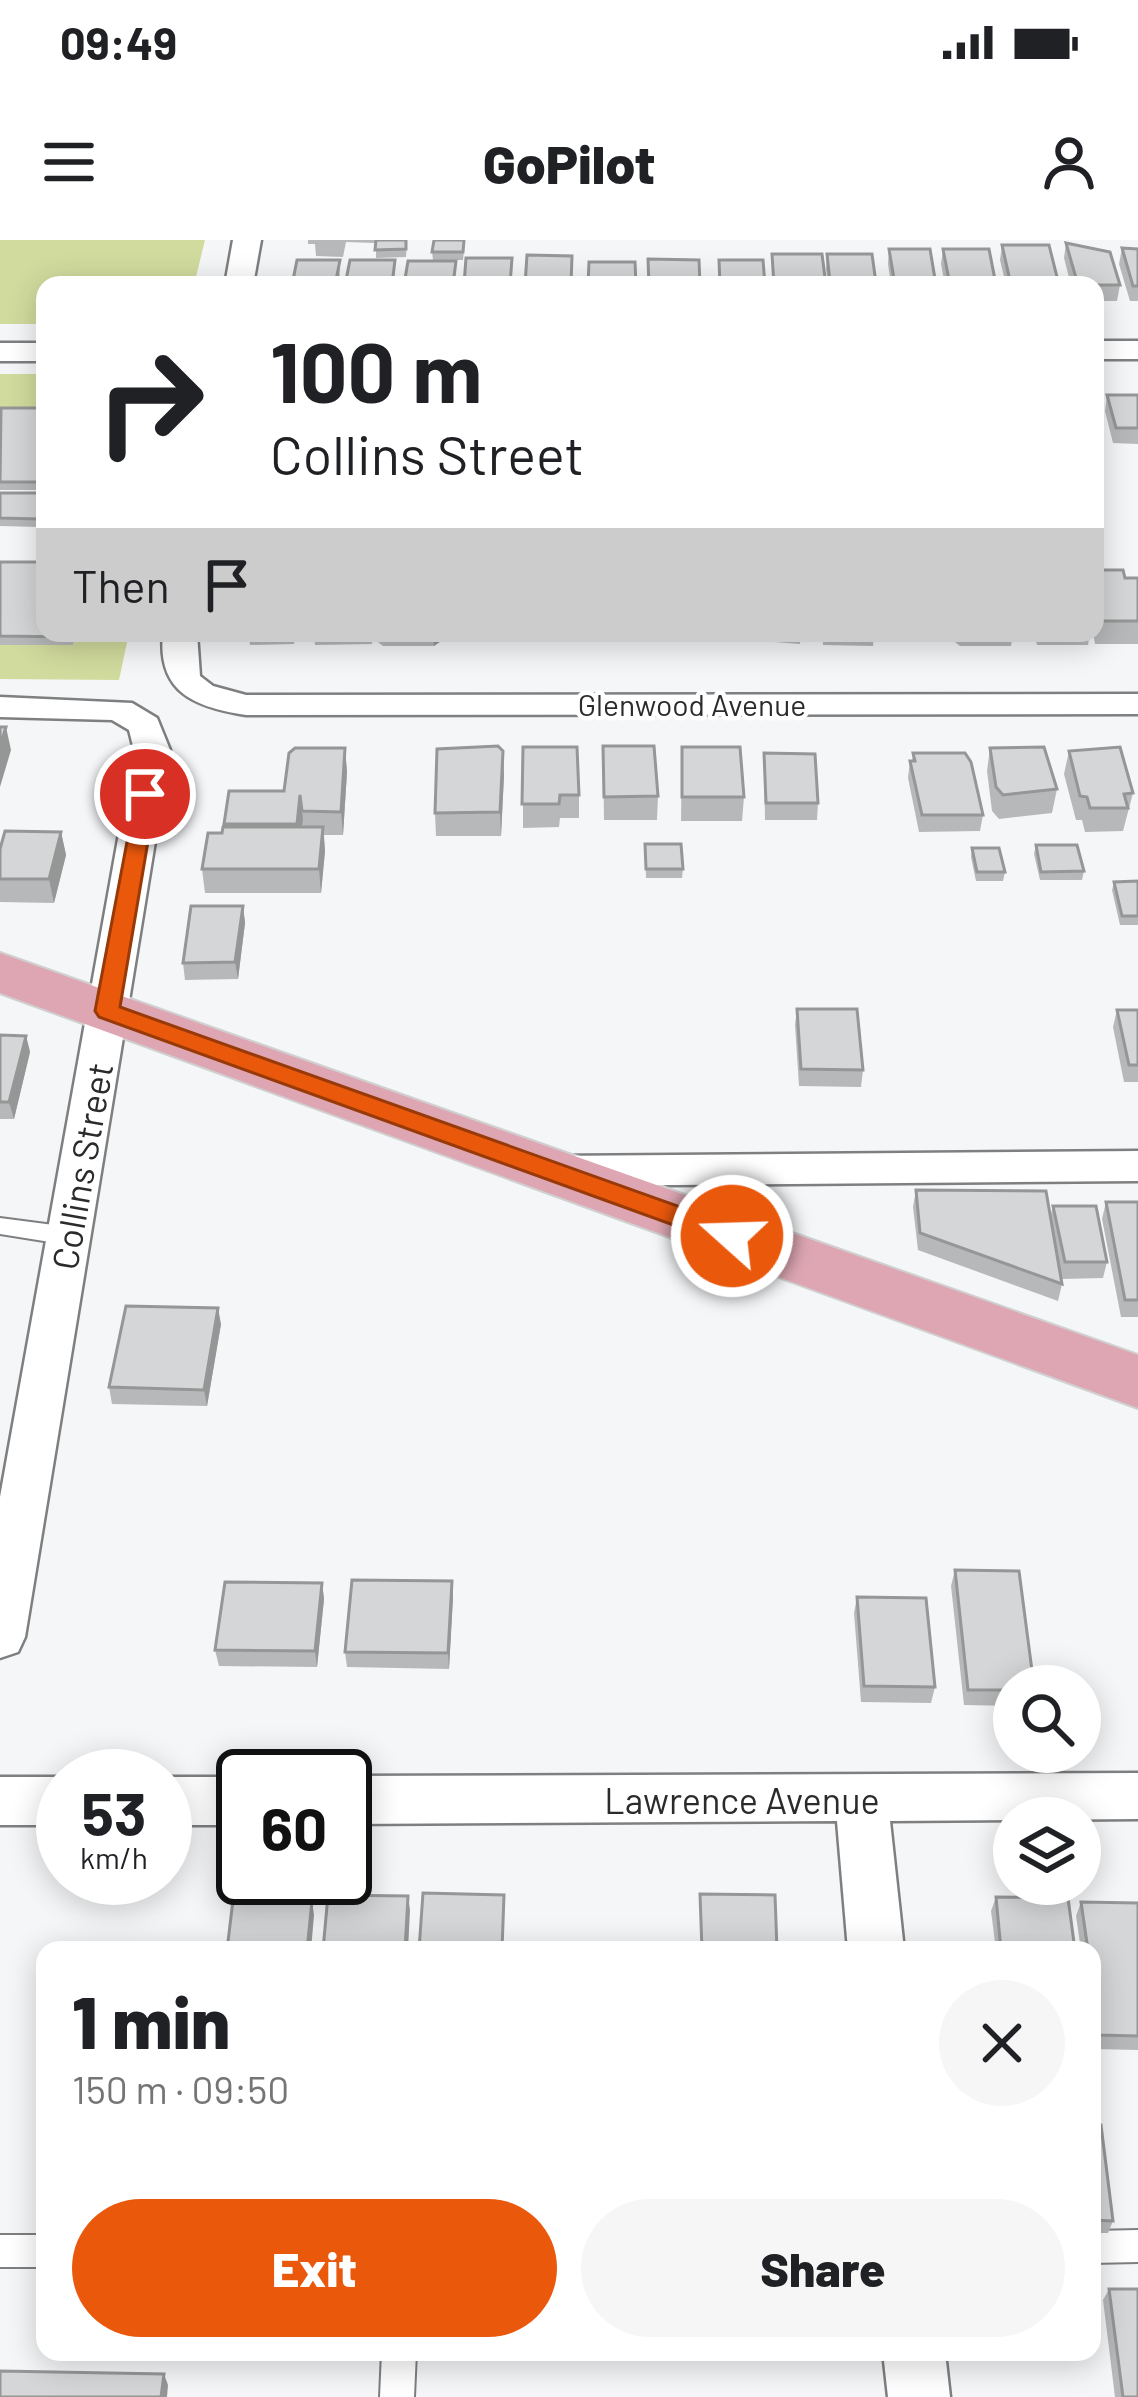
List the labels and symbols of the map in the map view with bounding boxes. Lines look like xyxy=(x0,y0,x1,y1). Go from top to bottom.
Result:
street label: Glenwood Avenue xyxy=(578,686,806,722)
pin xyxy=(94,743,196,845)
street label: Collins Street xyxy=(42,1059,120,1273)
position arrow xyxy=(669,1173,795,1299)
speed limit sign: 60 xyxy=(216,1749,372,1905)
street label: Lawrence Avenue xyxy=(604,1778,880,1821)

